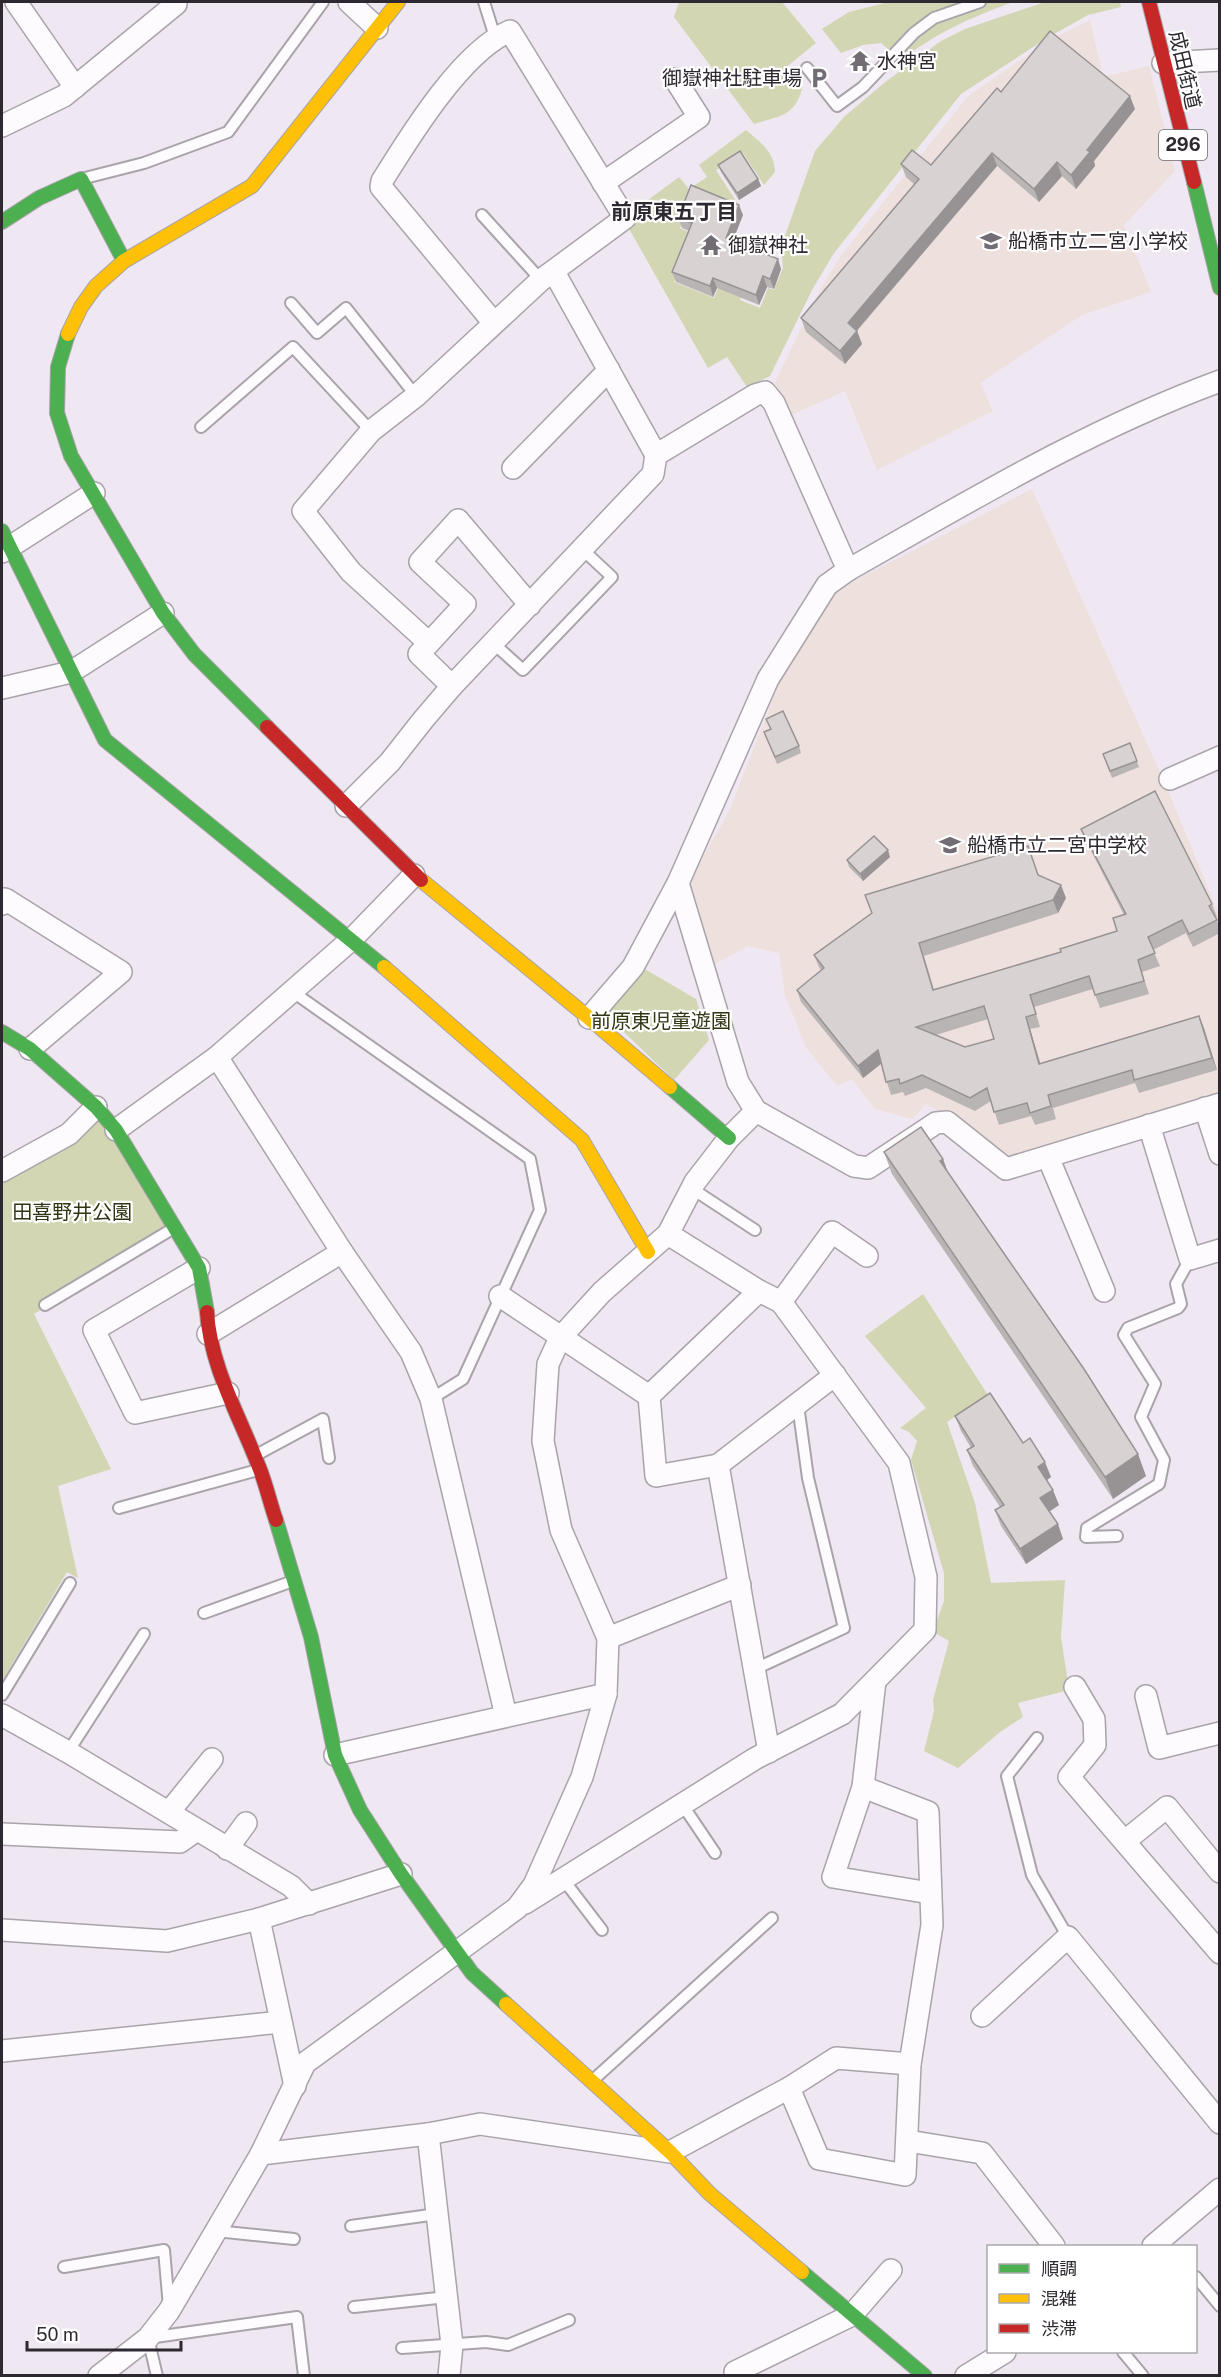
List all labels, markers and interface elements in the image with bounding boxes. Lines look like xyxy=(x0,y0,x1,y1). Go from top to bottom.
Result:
street label: 成田街道 xyxy=(1164,28,1206,112)
temple icon: 水神宮 xyxy=(848,49,872,73)
place label: 水神宮 xyxy=(877,49,937,73)
place label: 御嶽神社駐車場 xyxy=(662,66,802,90)
parking icon: 御嶽神社駐車場 xyxy=(807,66,831,90)
road number: 296 xyxy=(1159,130,1207,160)
district label: 前原東五丁目 xyxy=(611,199,737,224)
school or university icon: 船橋市立二宮小学校 xyxy=(979,229,1003,253)
place label: 船橋市立二宮小学校 xyxy=(1008,229,1188,253)
temple icon: 御嶽神社 xyxy=(699,233,723,257)
place label: 御嶽神社 xyxy=(728,233,808,257)
school or university icon: 船橋市立二宮中学校 xyxy=(938,833,962,857)
place label: 船橋市立二宮中学校 xyxy=(967,833,1147,857)
park label: 前原東児童遊園 xyxy=(591,1009,731,1033)
park label: 田喜野井公園 xyxy=(12,1200,132,1224)
legend xyxy=(987,2245,1197,2353)
text: 順調 xyxy=(1041,2258,1077,2279)
text: 混雑 xyxy=(1041,2288,1077,2309)
scale bar xyxy=(27,2314,182,2352)
text: 渋滞 xyxy=(1041,2318,1077,2339)
text: 50 m xyxy=(36,2324,79,2345)

